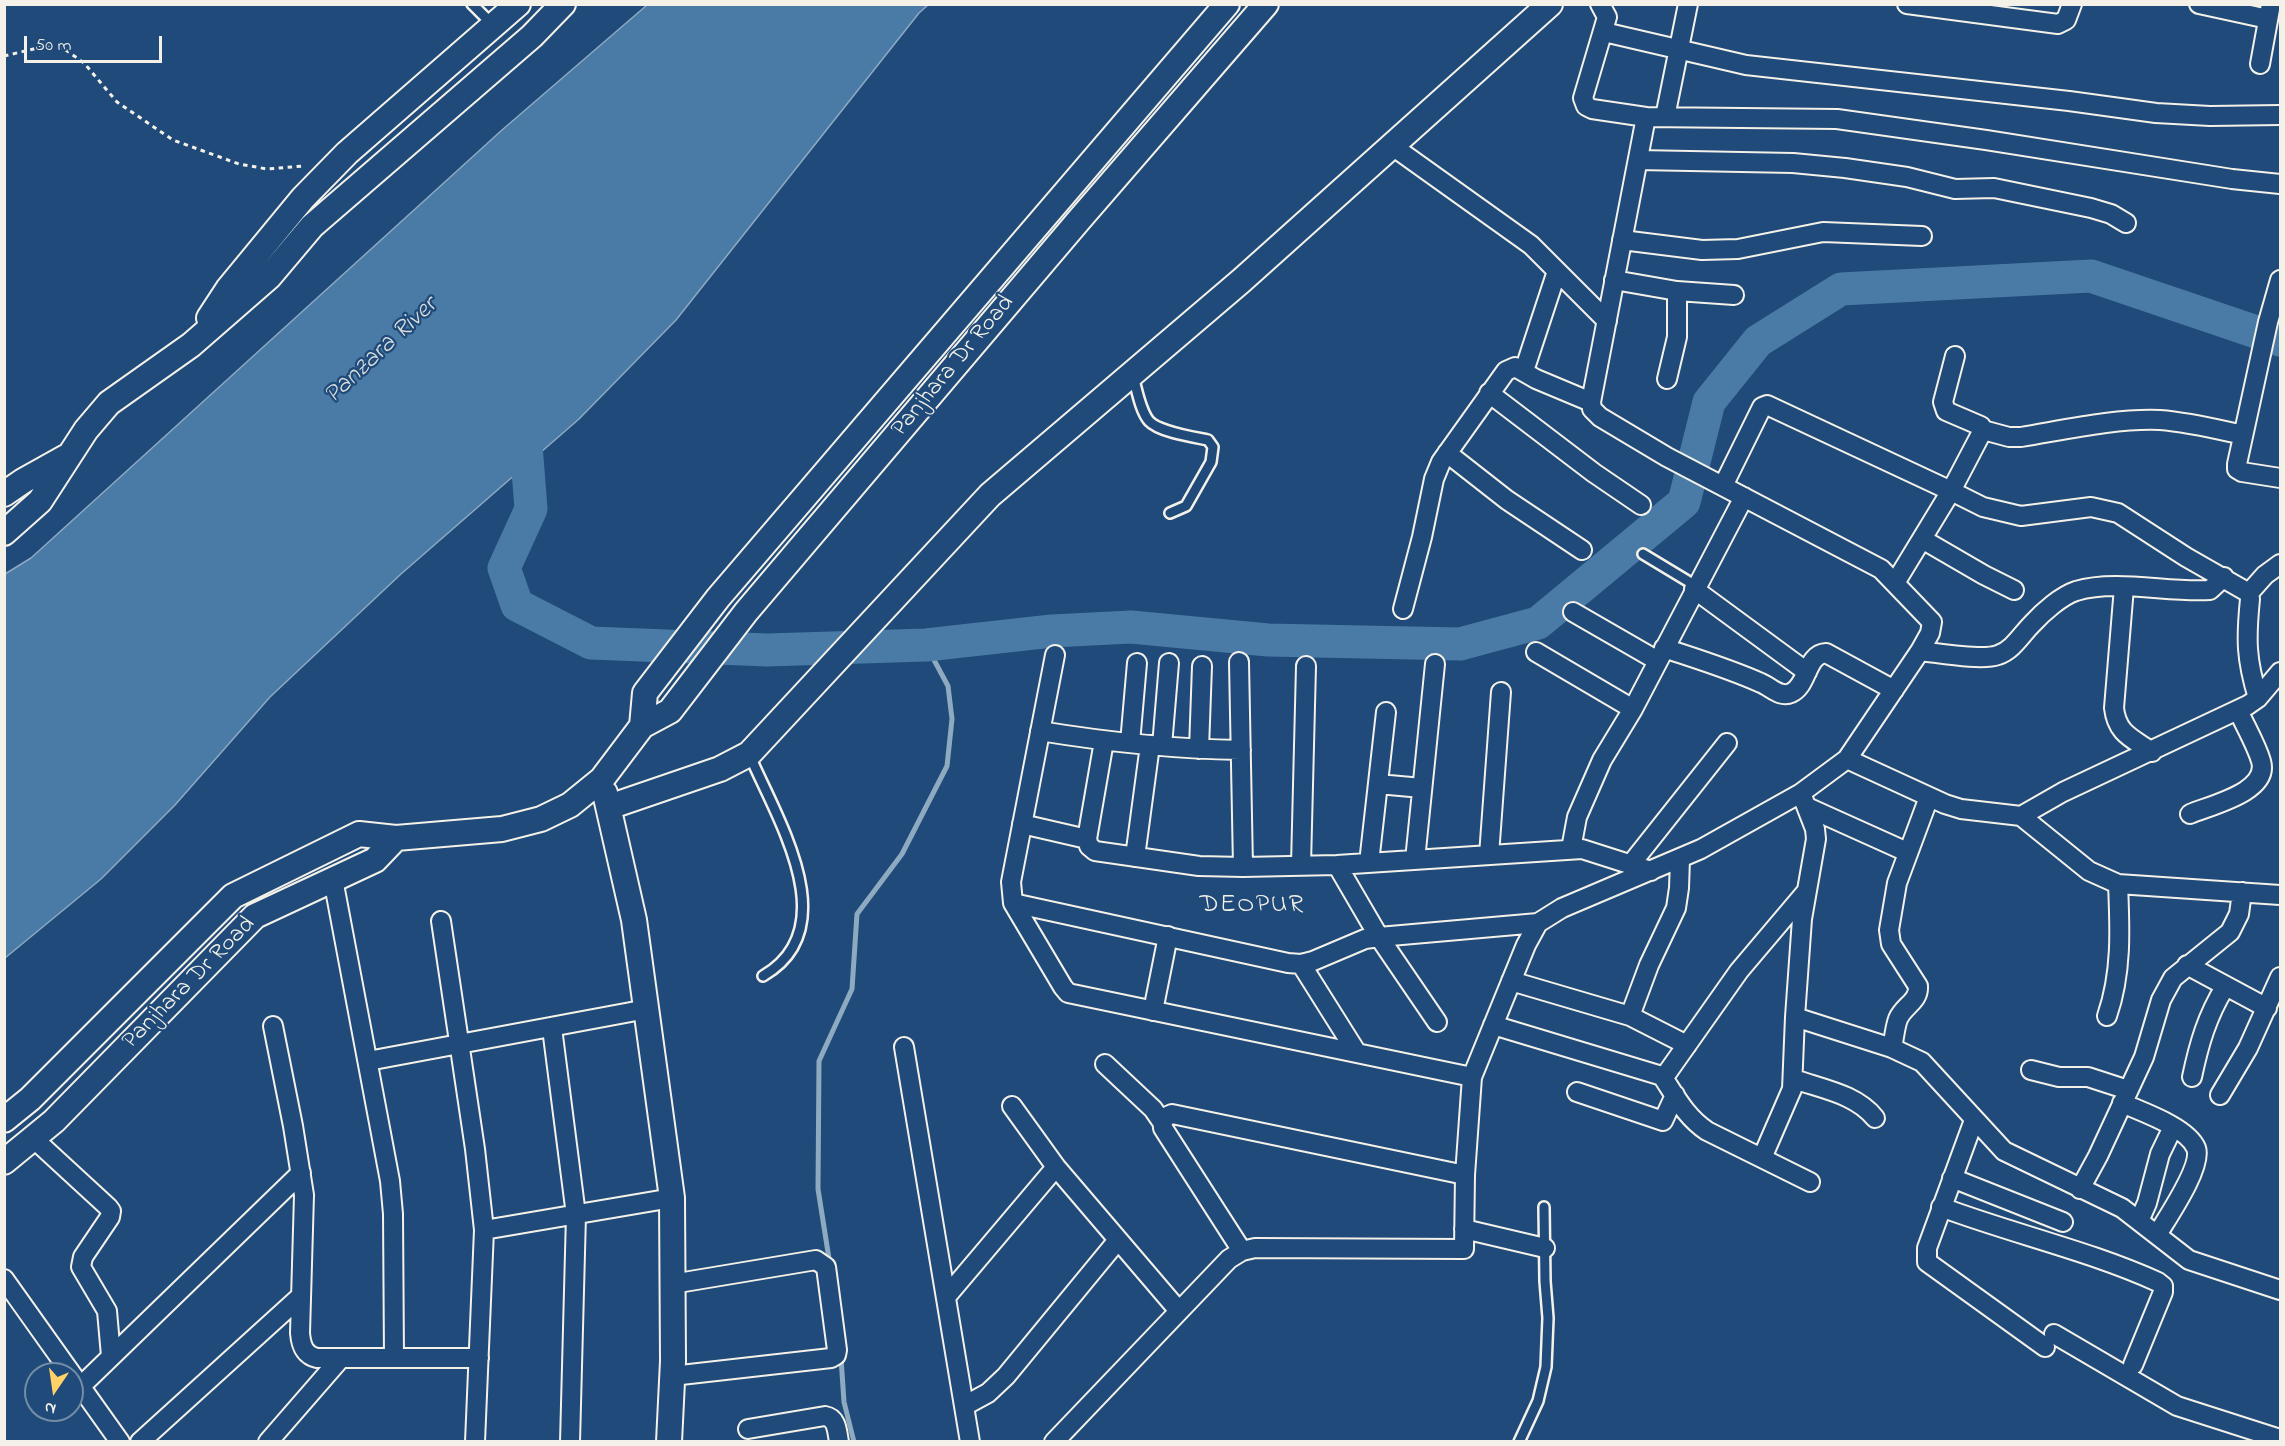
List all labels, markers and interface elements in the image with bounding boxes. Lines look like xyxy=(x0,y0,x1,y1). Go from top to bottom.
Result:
scale bar xyxy=(27,24,165,62)
text: 50 m xyxy=(35,33,72,59)
street label: Panjhara Dr Road xyxy=(886,290,1022,444)
water label: Panzara River xyxy=(319,292,445,412)
district label: DEOPUR xyxy=(1199,891,1305,923)
street label: Panjhara Dr Road xyxy=(118,912,262,1056)
north arrow xyxy=(24,1362,84,1422)
text: N xyxy=(42,1395,58,1420)

